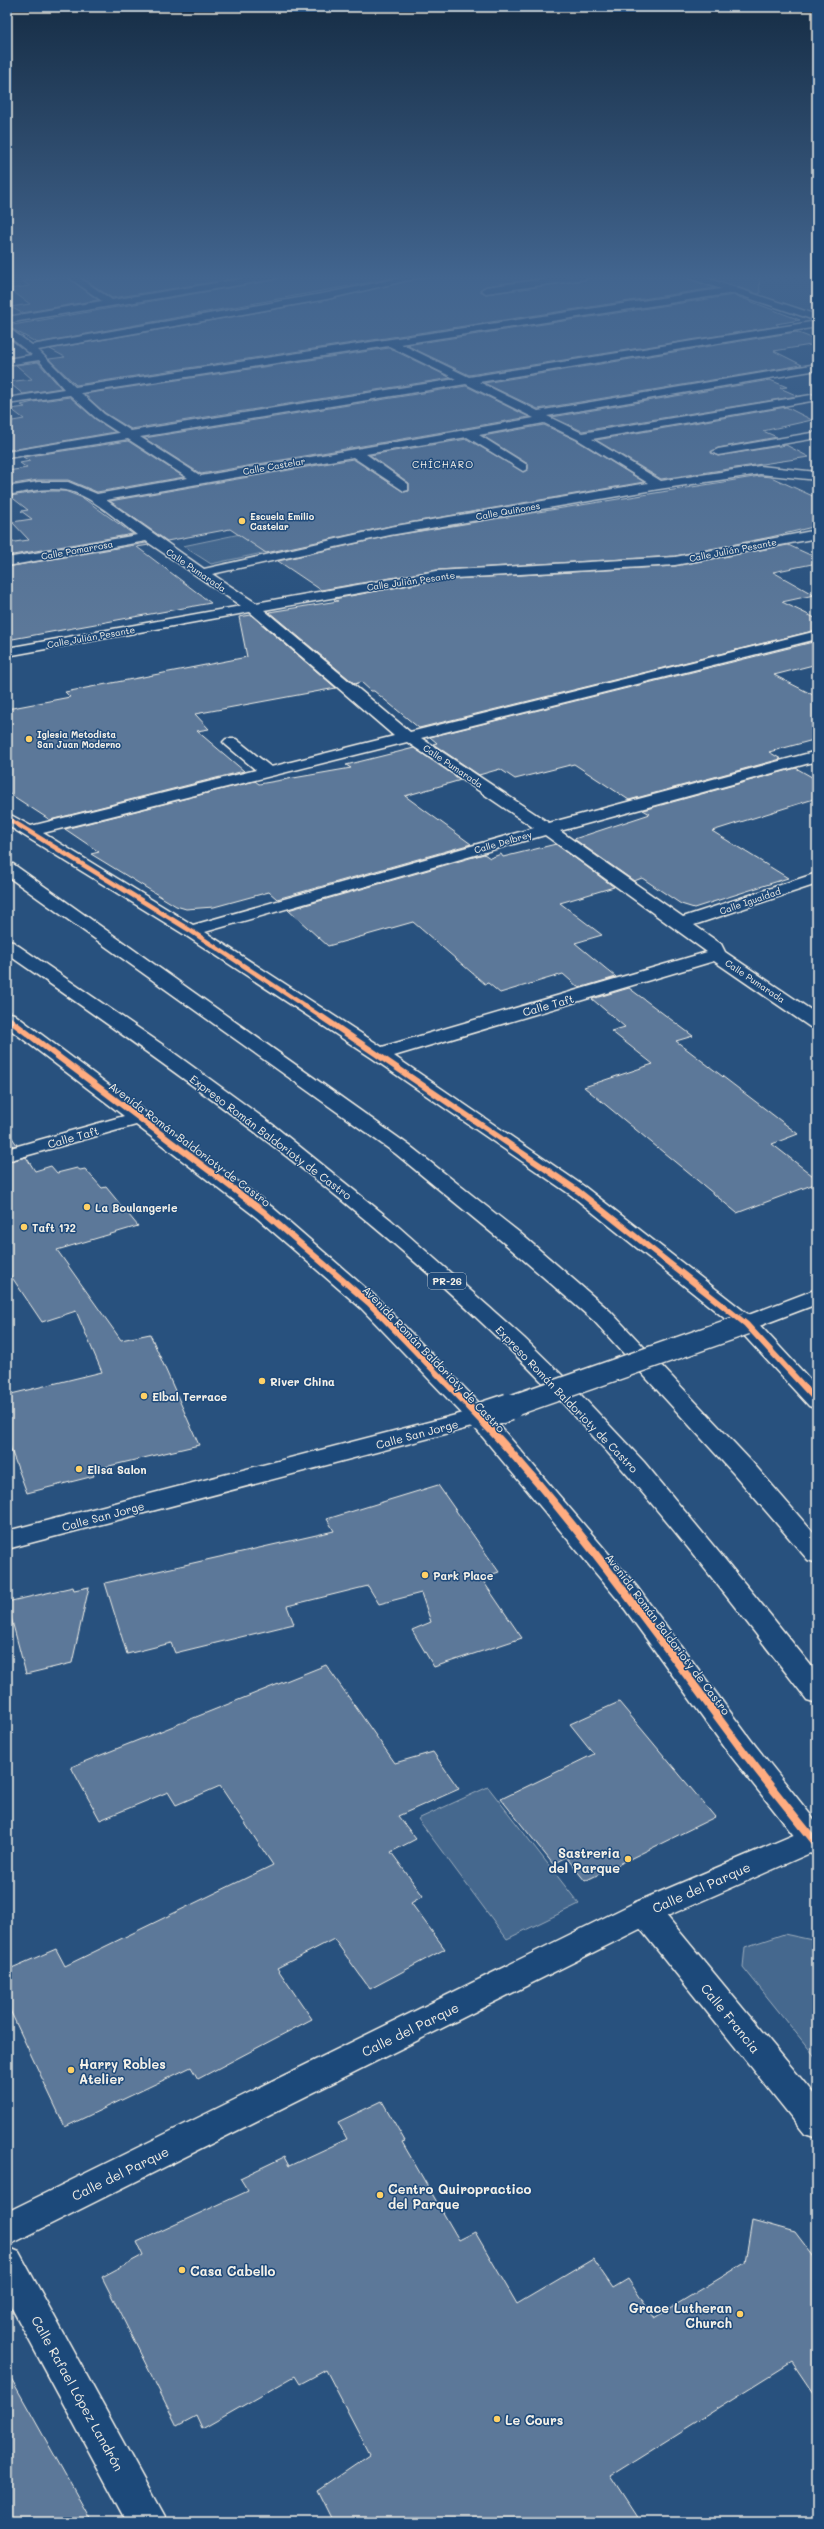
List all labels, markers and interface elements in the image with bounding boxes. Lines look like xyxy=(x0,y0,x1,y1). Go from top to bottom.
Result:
street label: Calle Castelar xyxy=(242,455,306,477)
district label: CHÍCHARO xyxy=(412,457,474,471)
street label: Calle Quiñones xyxy=(475,500,541,522)
place label: Escuela Emilio Castelar xyxy=(250,511,315,532)
marker: Escuela Emilio Castelar xyxy=(237,516,247,526)
street label: Calle Julián Pesante xyxy=(688,536,778,564)
street label: Calle Pomarrosa xyxy=(40,538,114,562)
street label: Calle Pumarada xyxy=(164,546,228,594)
street label: Calle Julián Pesante xyxy=(366,569,456,593)
street label: Calle Julián Pesante xyxy=(46,624,136,650)
place label: Iglesia Metodista San Juan Moderno xyxy=(37,729,121,750)
marker: Iglesia Metodista San Juan Moderno xyxy=(24,734,34,744)
street label: Calle Pumarada xyxy=(421,742,485,790)
street label: Calle Delbrey xyxy=(473,828,533,855)
street label: Calle Igualdad xyxy=(718,885,782,917)
street label: Calle Pumarada xyxy=(723,957,787,1005)
street label: Calle Taft xyxy=(521,990,576,1019)
street label: Expreso Román Baldorioty de Castro xyxy=(187,1071,355,1203)
street label: Avenida Román Baldorioty de Castro xyxy=(106,1078,274,1210)
street label: Calle Taft xyxy=(46,1122,101,1151)
place label: La Boulangerie xyxy=(95,1200,178,1215)
marker: La Boulangerie xyxy=(82,1202,92,1212)
place label: Taft 172 xyxy=(32,1220,76,1235)
marker: Taft 172 xyxy=(19,1222,29,1232)
road number: PR-26 xyxy=(428,1273,466,1289)
street label: Avenida Román Baldorioty de Castro xyxy=(360,1282,509,1436)
street label: Expreso Román Baldorioty de Castro xyxy=(493,1322,642,1476)
place label: River China xyxy=(270,1374,335,1389)
marker: River China xyxy=(257,1376,267,1386)
place label: Elbal Terrace xyxy=(152,1389,228,1404)
marker: Elbal Terrace xyxy=(139,1391,149,1401)
street label: Calle San Jorge xyxy=(374,1416,460,1452)
place label: Elisa Salon xyxy=(87,1462,147,1477)
marker: Elisa Salon xyxy=(74,1464,84,1474)
street label: Calle San Jorge xyxy=(60,1498,146,1534)
street label: Avenida Román Baldorioty de Castro xyxy=(602,1550,734,1718)
place label: Park Place xyxy=(433,1568,494,1583)
marker: Park Place xyxy=(420,1570,430,1580)
place label: Sastreria del Parque xyxy=(549,1844,620,1876)
marker: Sastreria del Parque xyxy=(623,1854,633,1864)
street label: Calle del Parque xyxy=(649,1858,753,1916)
street label: Calle Francia xyxy=(698,1980,764,2056)
street label: Calle del Parque xyxy=(359,1998,461,2060)
place label: Harry Robles Atelier xyxy=(79,2055,166,2087)
marker: Harry Robles Atelier xyxy=(66,2065,76,2075)
street label: Calle del Parque xyxy=(69,2142,171,2204)
place label: Centro Quiropractico del Parque xyxy=(388,2180,532,2212)
marker: Centro Quiropractico del Parque xyxy=(375,2190,385,2200)
place label: Casa Cabello xyxy=(190,2262,276,2279)
marker: Casa Cabello xyxy=(177,2265,187,2275)
place label: Grace Lutheran Church xyxy=(629,2299,732,2331)
marker: Grace Lutheran Church xyxy=(735,2309,745,2319)
street label: Calle Rafael López Landrón xyxy=(28,2312,128,2474)
place label: Le Cours xyxy=(505,2411,563,2428)
marker: Le Cours xyxy=(492,2414,502,2424)

